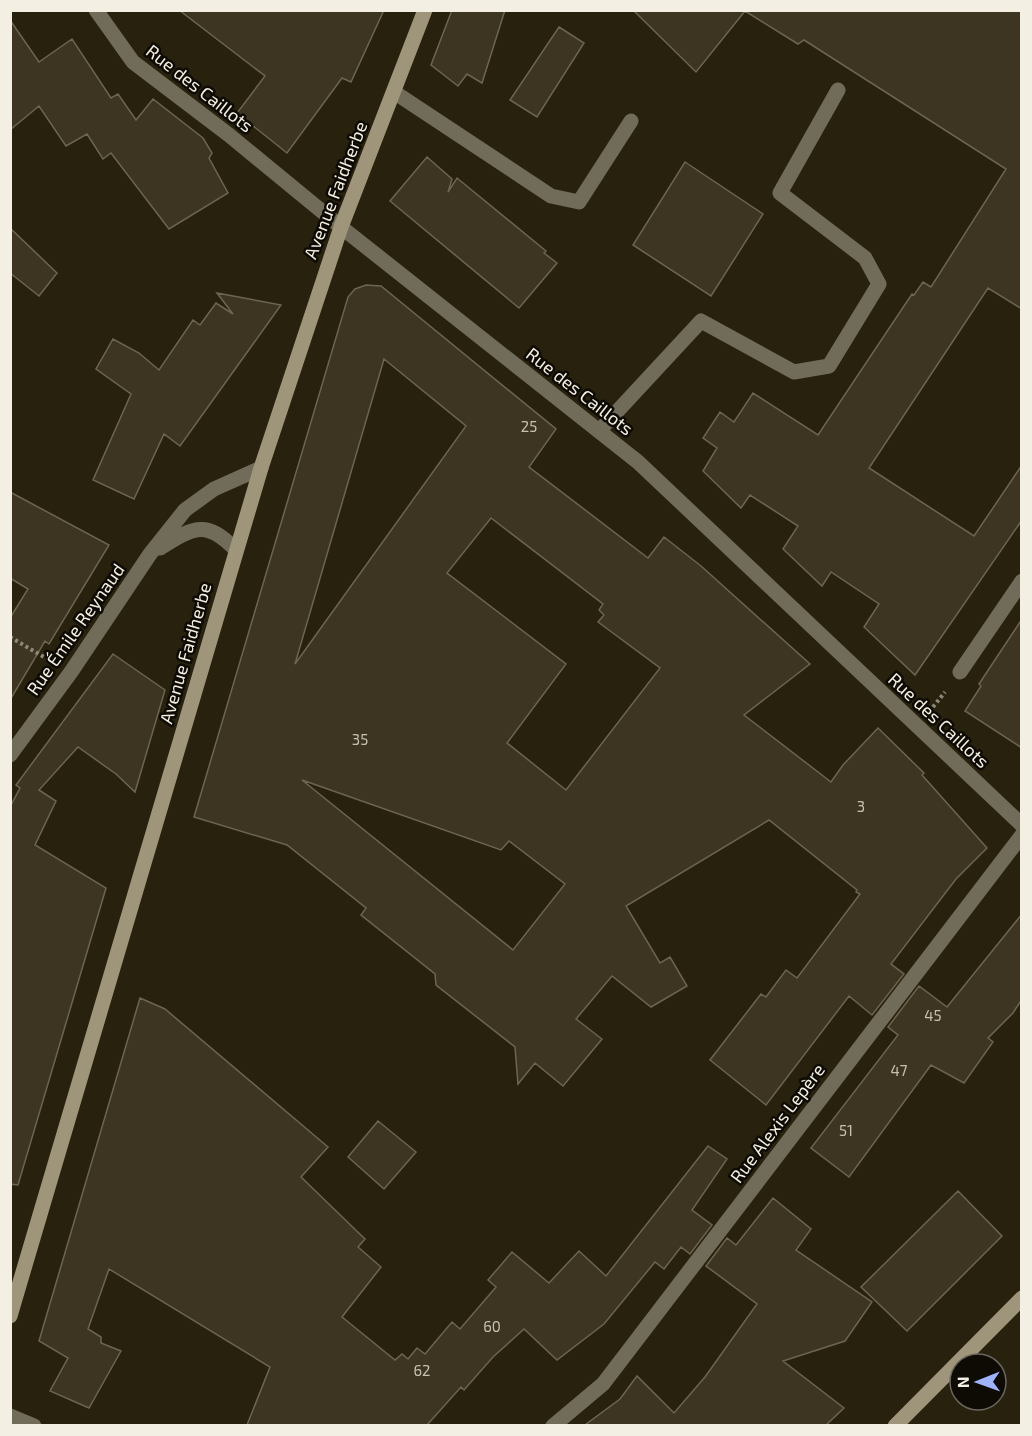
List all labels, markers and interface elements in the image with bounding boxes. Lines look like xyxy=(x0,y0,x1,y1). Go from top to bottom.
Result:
street label: Rue des Caillots xyxy=(142,39,258,137)
street label: Avenue Faidherbe xyxy=(299,118,371,262)
street label: Rue des Caillots xyxy=(522,342,638,440)
house number: 25 xyxy=(521,417,537,435)
street label: Rue Émile Reynaud xyxy=(21,559,129,699)
street label: Avenue Faidherbe xyxy=(154,580,216,726)
street label: Rue des Caillots xyxy=(884,668,994,772)
house number: 35 xyxy=(352,730,368,748)
house number: 3 xyxy=(857,797,865,815)
house number: 45 xyxy=(924,1006,942,1024)
street label: Rue Alexis Lepère xyxy=(725,1059,829,1187)
house number: 47 xyxy=(891,1061,908,1079)
house number: 51 xyxy=(839,1121,853,1139)
house number: 60 xyxy=(483,1317,501,1335)
north arrow xyxy=(948,1352,1008,1412)
house number: 62 xyxy=(413,1361,431,1379)
text: N xyxy=(953,1376,972,1388)

